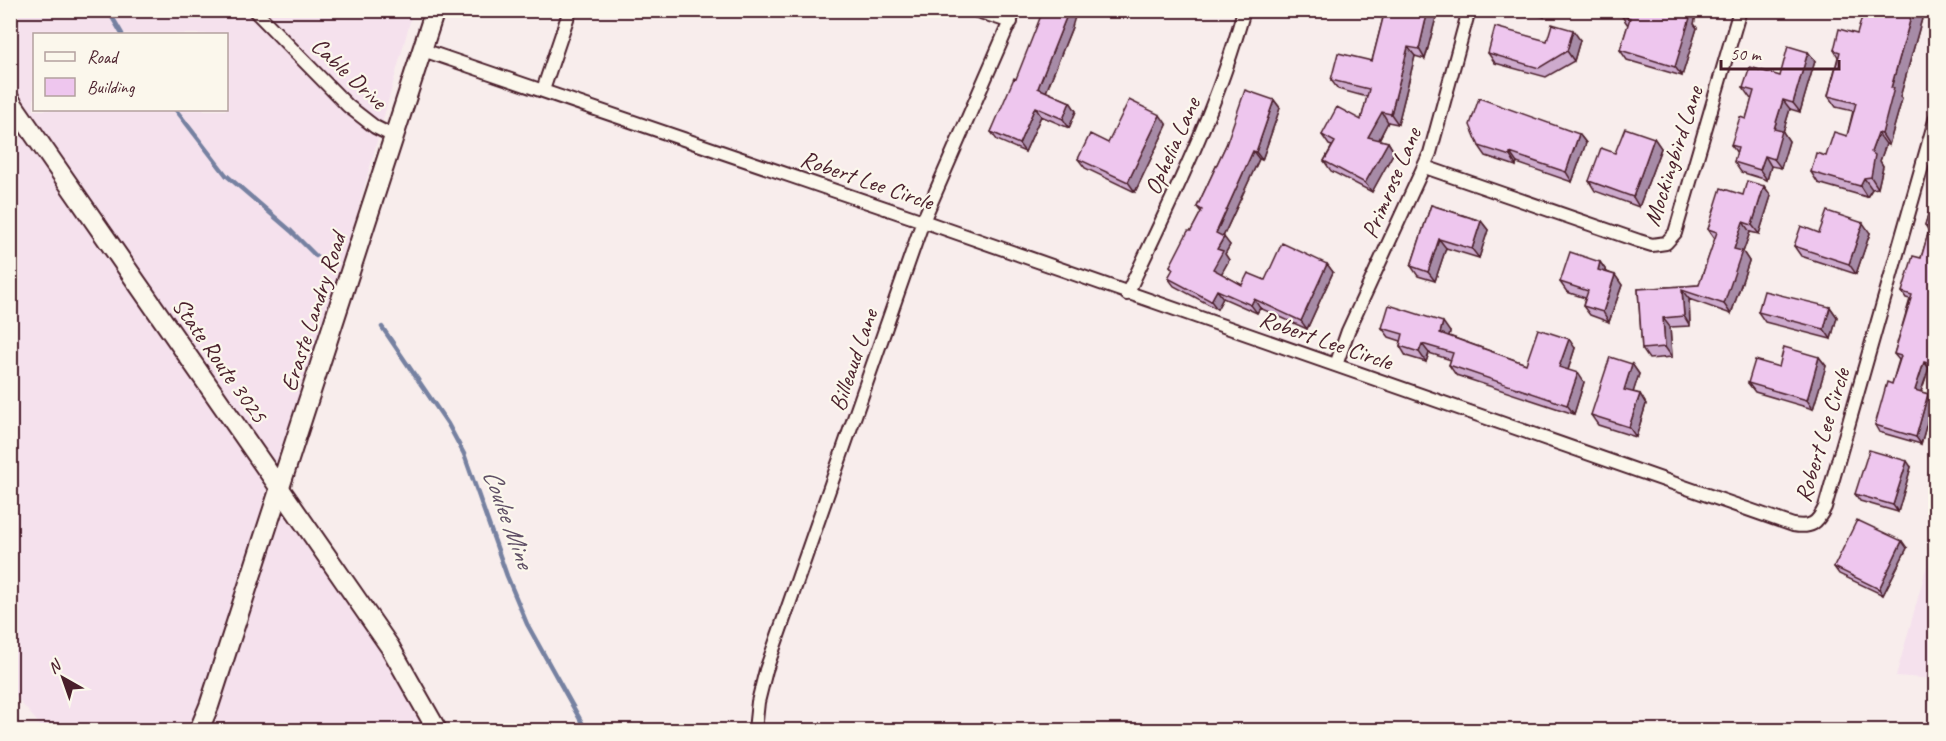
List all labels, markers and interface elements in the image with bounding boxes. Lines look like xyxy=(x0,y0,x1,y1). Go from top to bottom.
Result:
street label: Cable Drive xyxy=(305,30,395,117)
legend xyxy=(33,33,228,111)
scale bar xyxy=(1721,33,1840,71)
text: 50 m xyxy=(1730,43,1763,65)
text: Road xyxy=(87,46,120,68)
text: Building xyxy=(87,76,136,98)
street label: Mockingbird Lane xyxy=(1636,80,1710,230)
street label: Ophelia Lane xyxy=(1137,91,1208,199)
street label: Primrose Lane xyxy=(1354,121,1429,243)
street label: Robert Lee Circle xyxy=(797,143,939,217)
street label: Eraste Landry Road xyxy=(273,226,354,395)
street label: State Route 3025 xyxy=(166,292,275,429)
street label: Billeaud Lane xyxy=(822,303,885,415)
street label: Robert Lee Circle xyxy=(1256,303,1398,377)
street label: Robert Lee Circle xyxy=(1787,362,1857,506)
water label: Coulee Mine xyxy=(476,464,543,575)
north arrow xyxy=(33,648,93,708)
text: N xyxy=(44,654,67,678)

